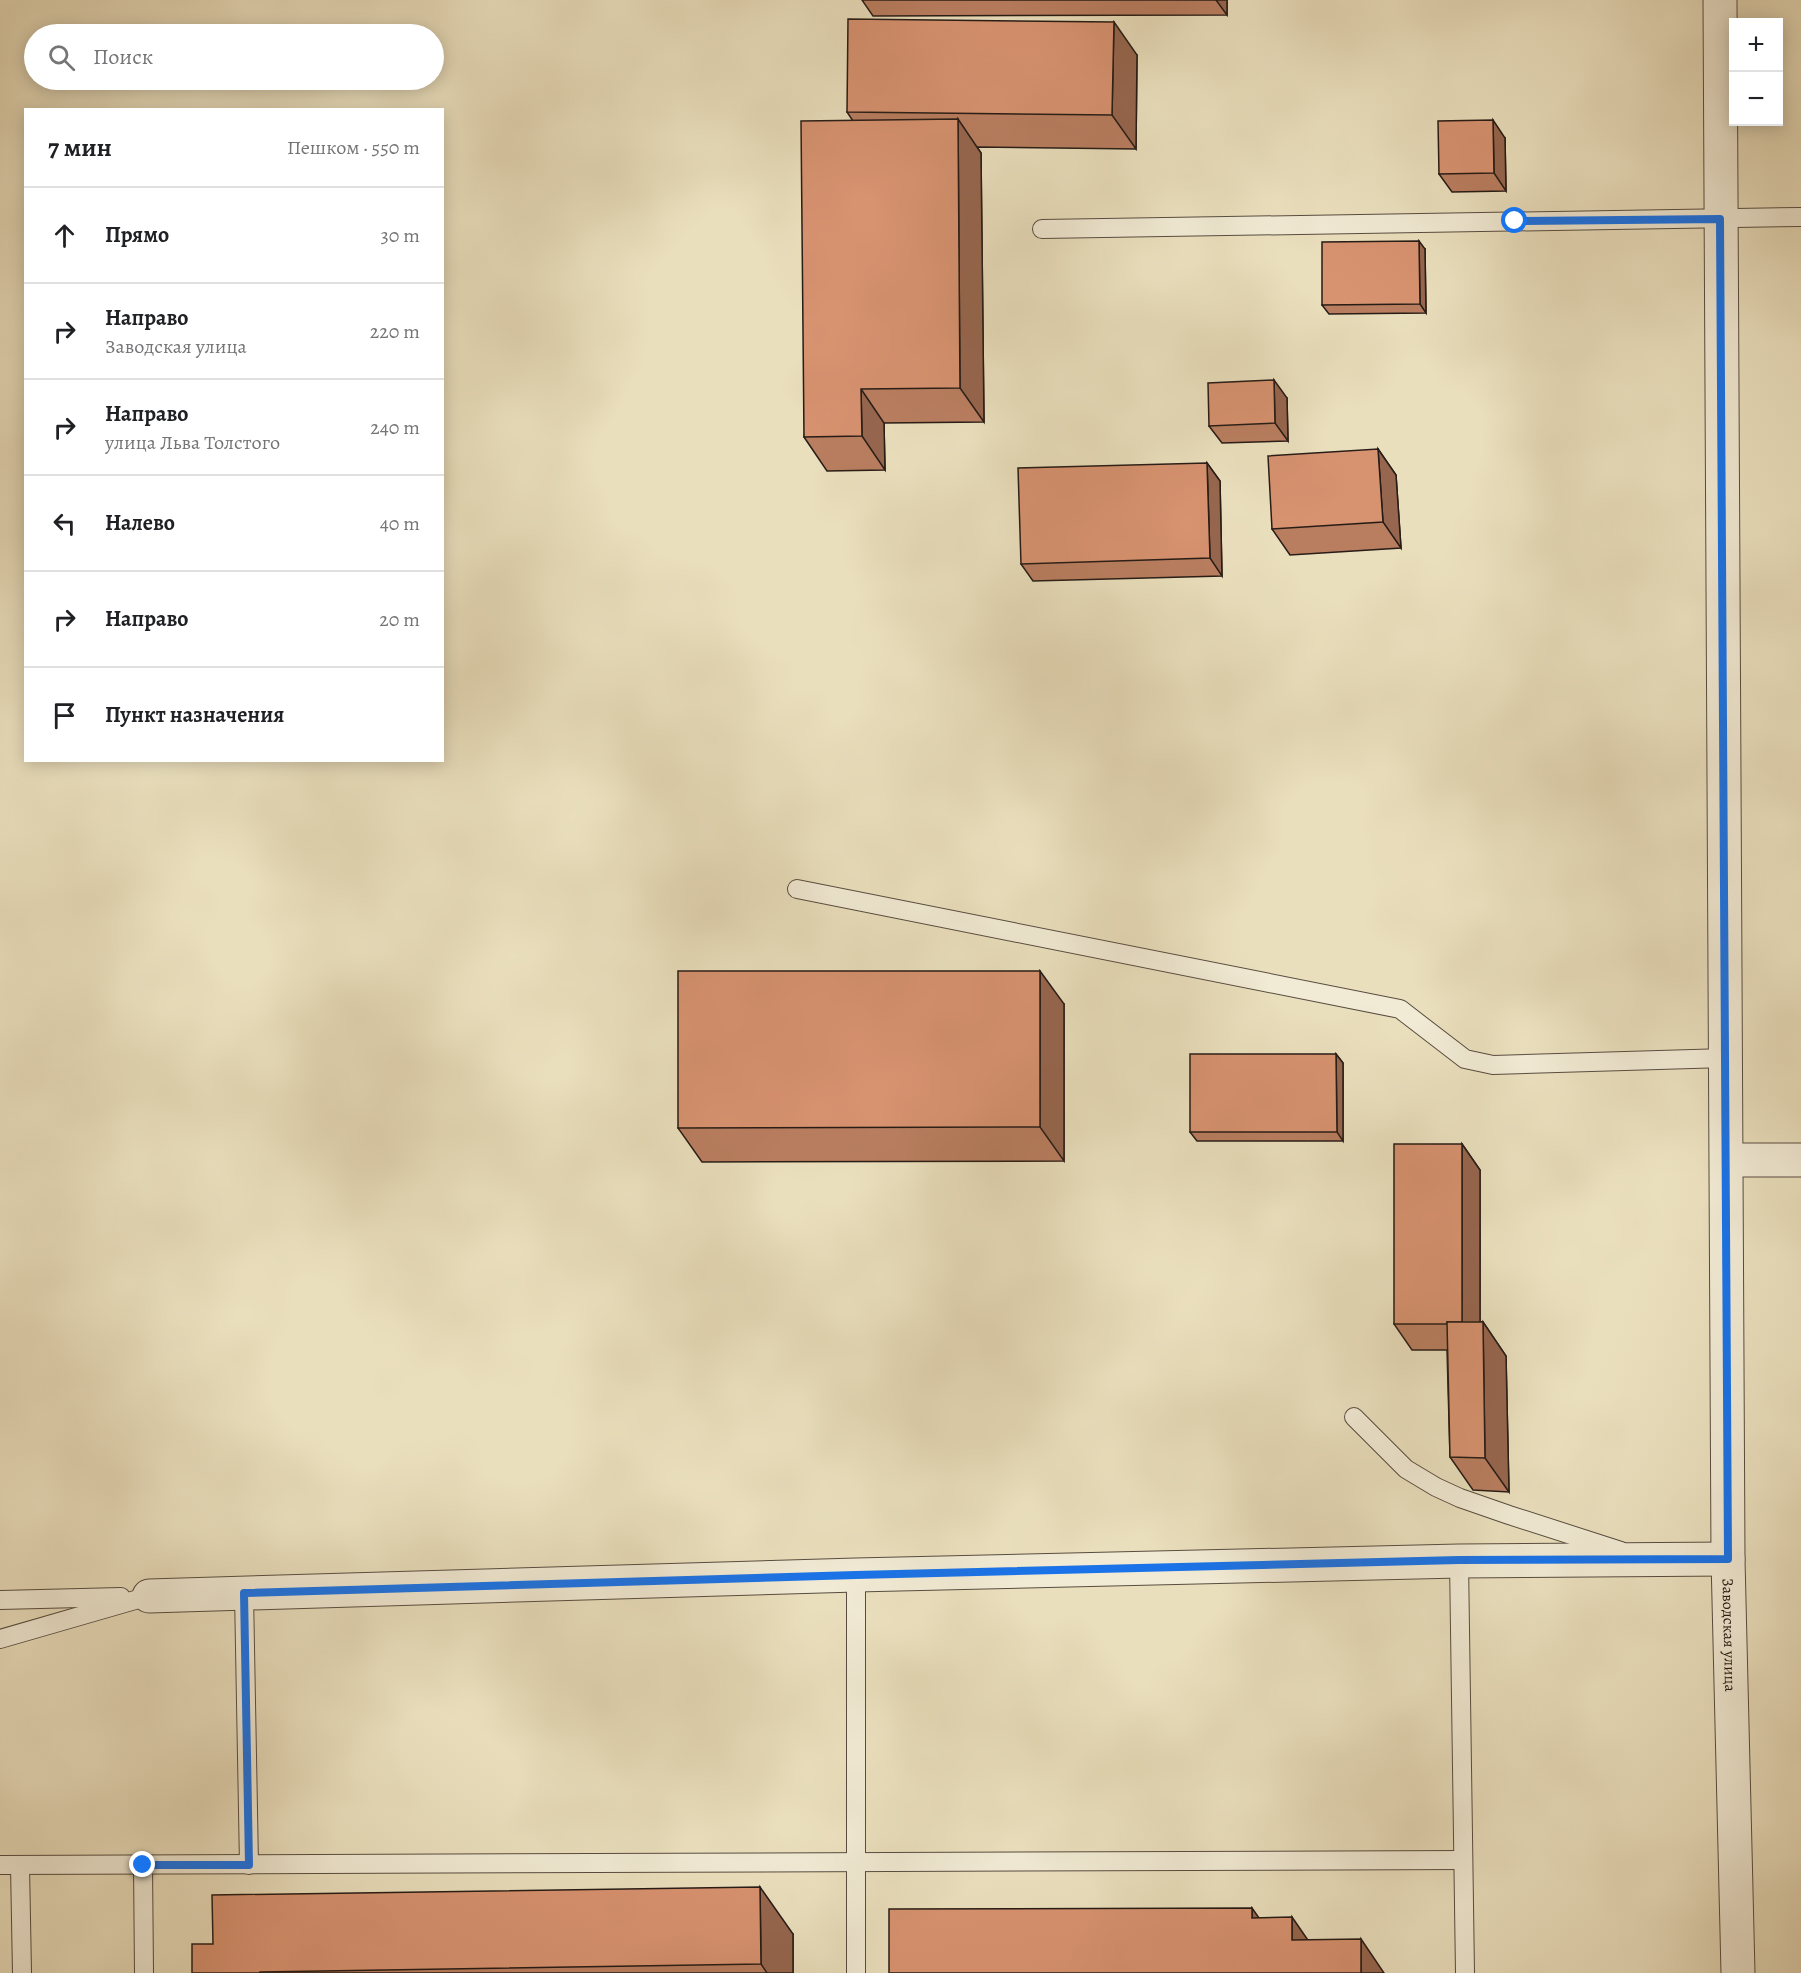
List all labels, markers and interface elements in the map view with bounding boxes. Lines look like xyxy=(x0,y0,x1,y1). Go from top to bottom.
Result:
map controls xyxy=(1729,18,1783,126)
button: + xyxy=(1729,18,1783,72)
search box xyxy=(24,24,444,90)
icon: search xyxy=(45,41,78,74)
text: Поиск xyxy=(93,42,153,72)
button: − xyxy=(1729,72,1783,126)
text: 7 мин xyxy=(48,130,112,165)
text: Пешком · 550 m xyxy=(287,134,420,161)
route start xyxy=(1501,207,1527,233)
icon: ahead xyxy=(48,219,81,252)
text: Прямо xyxy=(105,220,169,250)
text: 30 m xyxy=(380,222,420,249)
text: Направо xyxy=(105,303,188,333)
icon: right xyxy=(48,315,81,348)
text: 220 m xyxy=(370,318,420,345)
text: Заводская улица xyxy=(105,333,247,360)
text: Направо xyxy=(105,399,188,429)
icon: right xyxy=(48,411,81,444)
text: 240 m xyxy=(370,414,420,441)
text: улица Льва Толстого xyxy=(105,429,280,456)
icon: left xyxy=(48,507,81,540)
text: Налево xyxy=(105,508,175,538)
text: 40 m xyxy=(380,510,420,537)
icon: right xyxy=(48,603,81,636)
text: Направо xyxy=(105,604,188,634)
text: 20 m xyxy=(379,606,420,633)
icon: arrive xyxy=(48,699,81,732)
text: Пункт назначения xyxy=(105,700,284,730)
street label: Заводская улица xyxy=(1716,1578,1741,1693)
route end xyxy=(129,1851,155,1877)

